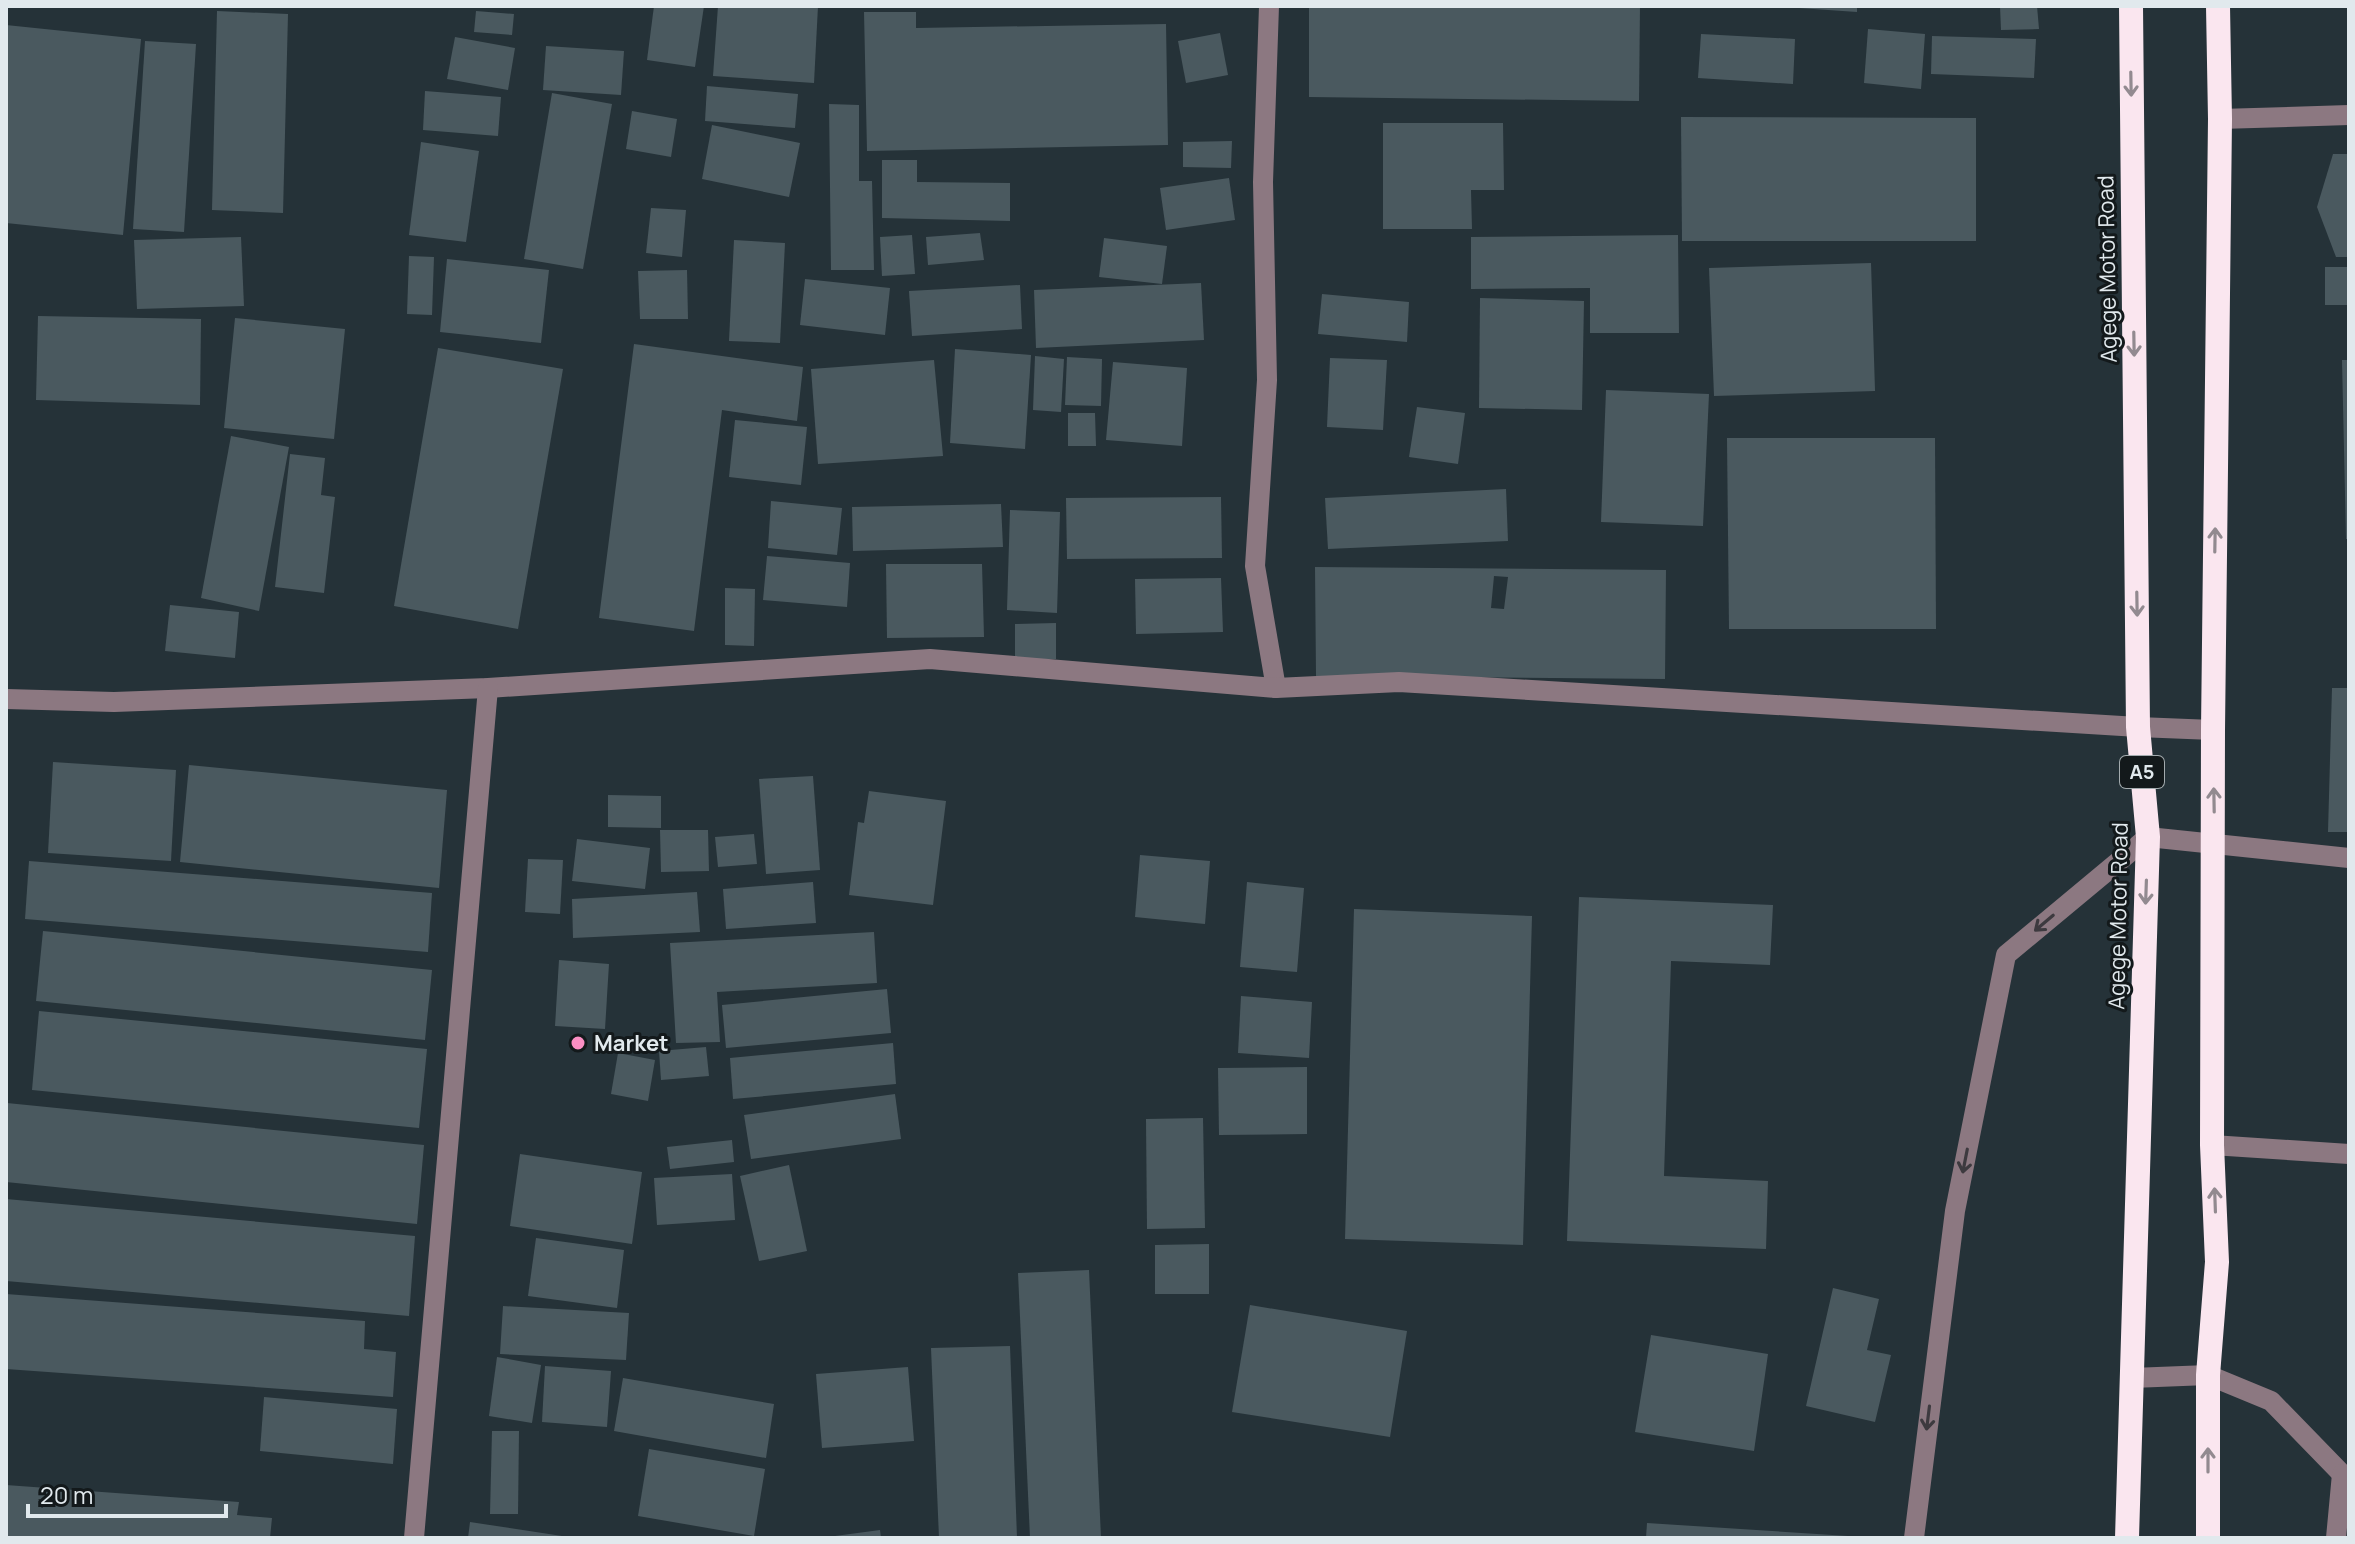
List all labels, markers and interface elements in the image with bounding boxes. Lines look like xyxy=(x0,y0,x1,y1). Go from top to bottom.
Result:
one-way arrow xyxy=(2124,70,2139,97)
street label: Agege Motor Road xyxy=(2090,175,2124,363)
one-way arrow xyxy=(2126,330,2142,357)
one-way arrow xyxy=(2207,527,2223,554)
one-way arrow xyxy=(2129,590,2144,617)
road number: A5 xyxy=(2120,756,2164,788)
one-way arrow xyxy=(2206,787,2222,814)
street label: Agege Motor Road xyxy=(2101,822,2135,1010)
one-way arrow xyxy=(2138,878,2154,905)
one-way arrow xyxy=(2035,914,2055,932)
place label: Market xyxy=(594,1028,669,1058)
marker: Market xyxy=(569,1034,587,1052)
one-way arrow xyxy=(1957,1147,1972,1173)
one-way arrow xyxy=(2207,1187,2222,1214)
one-way arrow xyxy=(1920,1405,1935,1430)
one-way arrow xyxy=(2200,1447,2216,1474)
scale bar xyxy=(28,1468,226,1518)
text: 20 m xyxy=(40,1478,93,1511)

